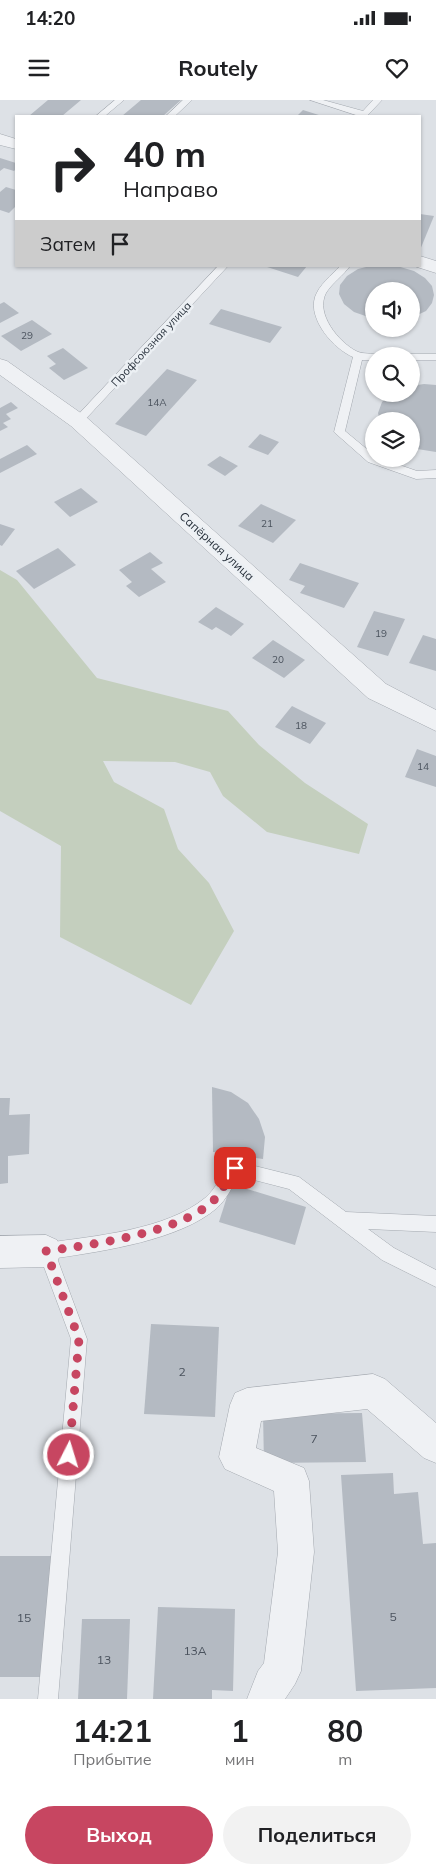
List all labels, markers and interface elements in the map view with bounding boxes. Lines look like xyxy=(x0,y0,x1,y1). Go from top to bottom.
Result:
text: 14:20 xyxy=(25,6,75,30)
icon: menu xyxy=(25,54,53,82)
text: Routely xyxy=(178,54,258,82)
icon: heart xyxy=(383,54,411,82)
text: 40 m xyxy=(123,132,206,176)
icon: right xyxy=(40,135,105,200)
text: Направо xyxy=(123,175,218,203)
icon: arrive xyxy=(106,230,134,258)
text: Затем xyxy=(40,232,96,256)
map controls xyxy=(365,282,420,467)
button: sound xyxy=(365,282,420,337)
street label: Профсоюзная улица xyxy=(108,299,194,389)
house number: 29 xyxy=(21,329,33,342)
button: search xyxy=(365,347,420,402)
house number: 14А xyxy=(147,396,167,409)
button: layers xyxy=(365,412,420,467)
street label: Сапёрная улица xyxy=(176,508,258,584)
house number: 21 xyxy=(261,517,273,530)
house number: 19 xyxy=(375,627,387,640)
house number: 20 xyxy=(272,653,284,666)
house number: 18 xyxy=(295,719,307,732)
house number: 14 xyxy=(417,760,429,773)
pin xyxy=(214,1147,256,1189)
icon: arrive xyxy=(221,1154,249,1182)
house number: 2 xyxy=(178,1364,186,1379)
position arrow xyxy=(42,1428,94,1480)
house number: 7 xyxy=(310,1431,318,1446)
house number: 5 xyxy=(389,1609,397,1624)
house number: 15 xyxy=(17,1610,31,1625)
house number: 13А xyxy=(183,1643,207,1658)
house number: 13 xyxy=(97,1652,111,1667)
text: 14:21 xyxy=(73,1712,152,1750)
text: 1 xyxy=(231,1712,249,1750)
text: 80 xyxy=(327,1712,363,1750)
text: Прибытие xyxy=(73,1749,152,1769)
text: мин xyxy=(225,1749,255,1769)
text: m xyxy=(338,1749,352,1769)
button: Выход xyxy=(25,1806,213,1864)
button: Поделиться xyxy=(223,1806,411,1864)

